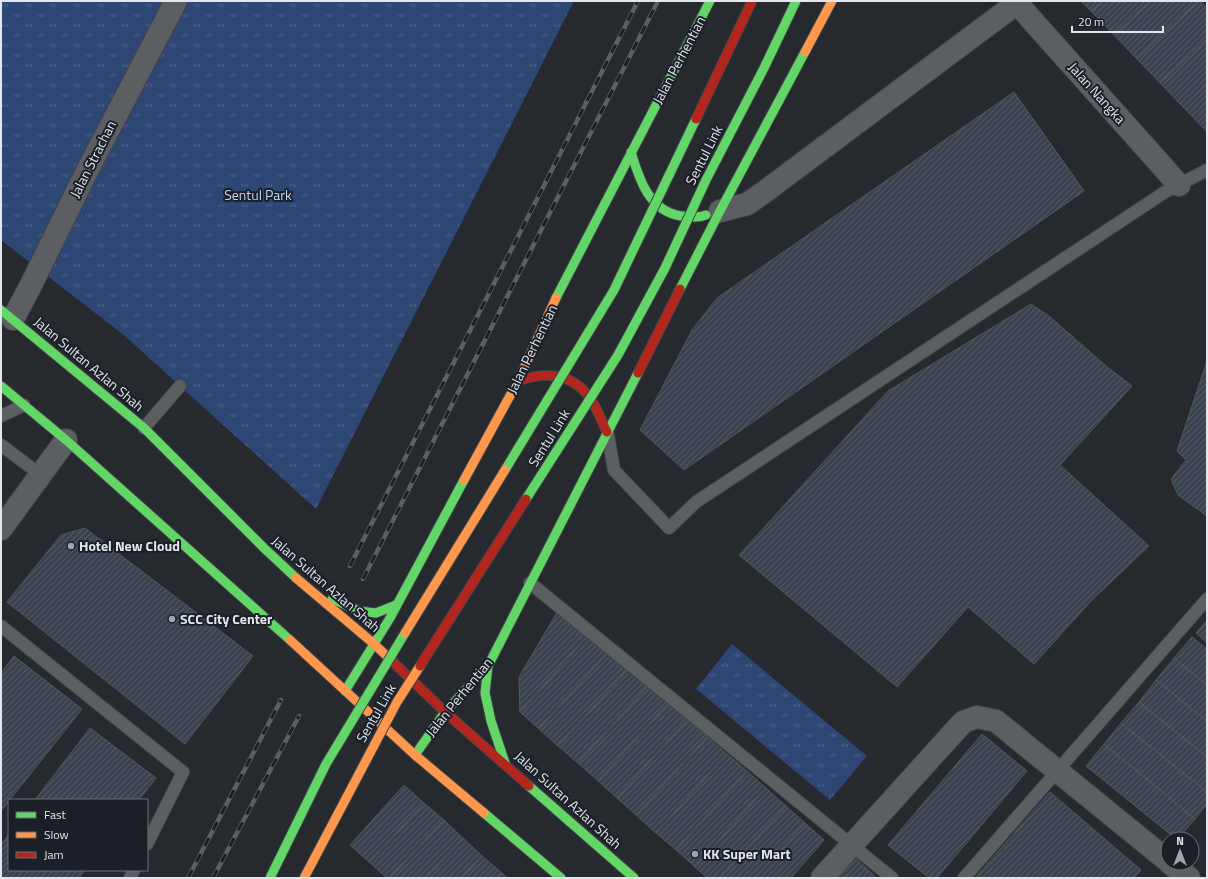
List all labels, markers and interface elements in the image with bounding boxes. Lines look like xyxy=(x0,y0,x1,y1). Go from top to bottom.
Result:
scale bar xyxy=(1072,8,1163,34)
street label: Jalan Perhentian xyxy=(647,12,711,107)
text: 20 m xyxy=(1078,12,1104,31)
street label: Jalan Nangka xyxy=(1064,57,1131,128)
street label: Jalan Strachan xyxy=(64,116,121,201)
street label: Sentul Link xyxy=(679,121,728,188)
park label: Sentul Park xyxy=(224,184,292,205)
street label: Jalan Perhentian xyxy=(501,301,562,397)
street label: Jalan Sultan Azlan Shah xyxy=(30,311,149,416)
street label: Sentul Link xyxy=(523,404,575,471)
street label: Jalan Sultan Azlan Shah xyxy=(267,530,385,637)
place label: Hotel New Cloud xyxy=(79,535,180,556)
marker: Hotel New Cloud xyxy=(66,541,76,551)
place label: SCC City Center xyxy=(180,608,272,629)
marker: SCC City Center xyxy=(167,614,177,624)
street label: Jalan Perhentian xyxy=(420,653,497,741)
street label: Sentul Link xyxy=(350,679,401,746)
street label: Jalan Sultan Azlan Shah xyxy=(510,746,627,854)
legend xyxy=(8,799,148,871)
text: Fast xyxy=(44,805,67,824)
text: Slow xyxy=(44,825,69,844)
north arrow xyxy=(1160,831,1200,871)
text: N xyxy=(1176,833,1184,849)
place label: KK Super Mart xyxy=(703,843,791,864)
text: Jam xyxy=(44,845,64,864)
marker: KK Super Mart xyxy=(690,849,700,859)

